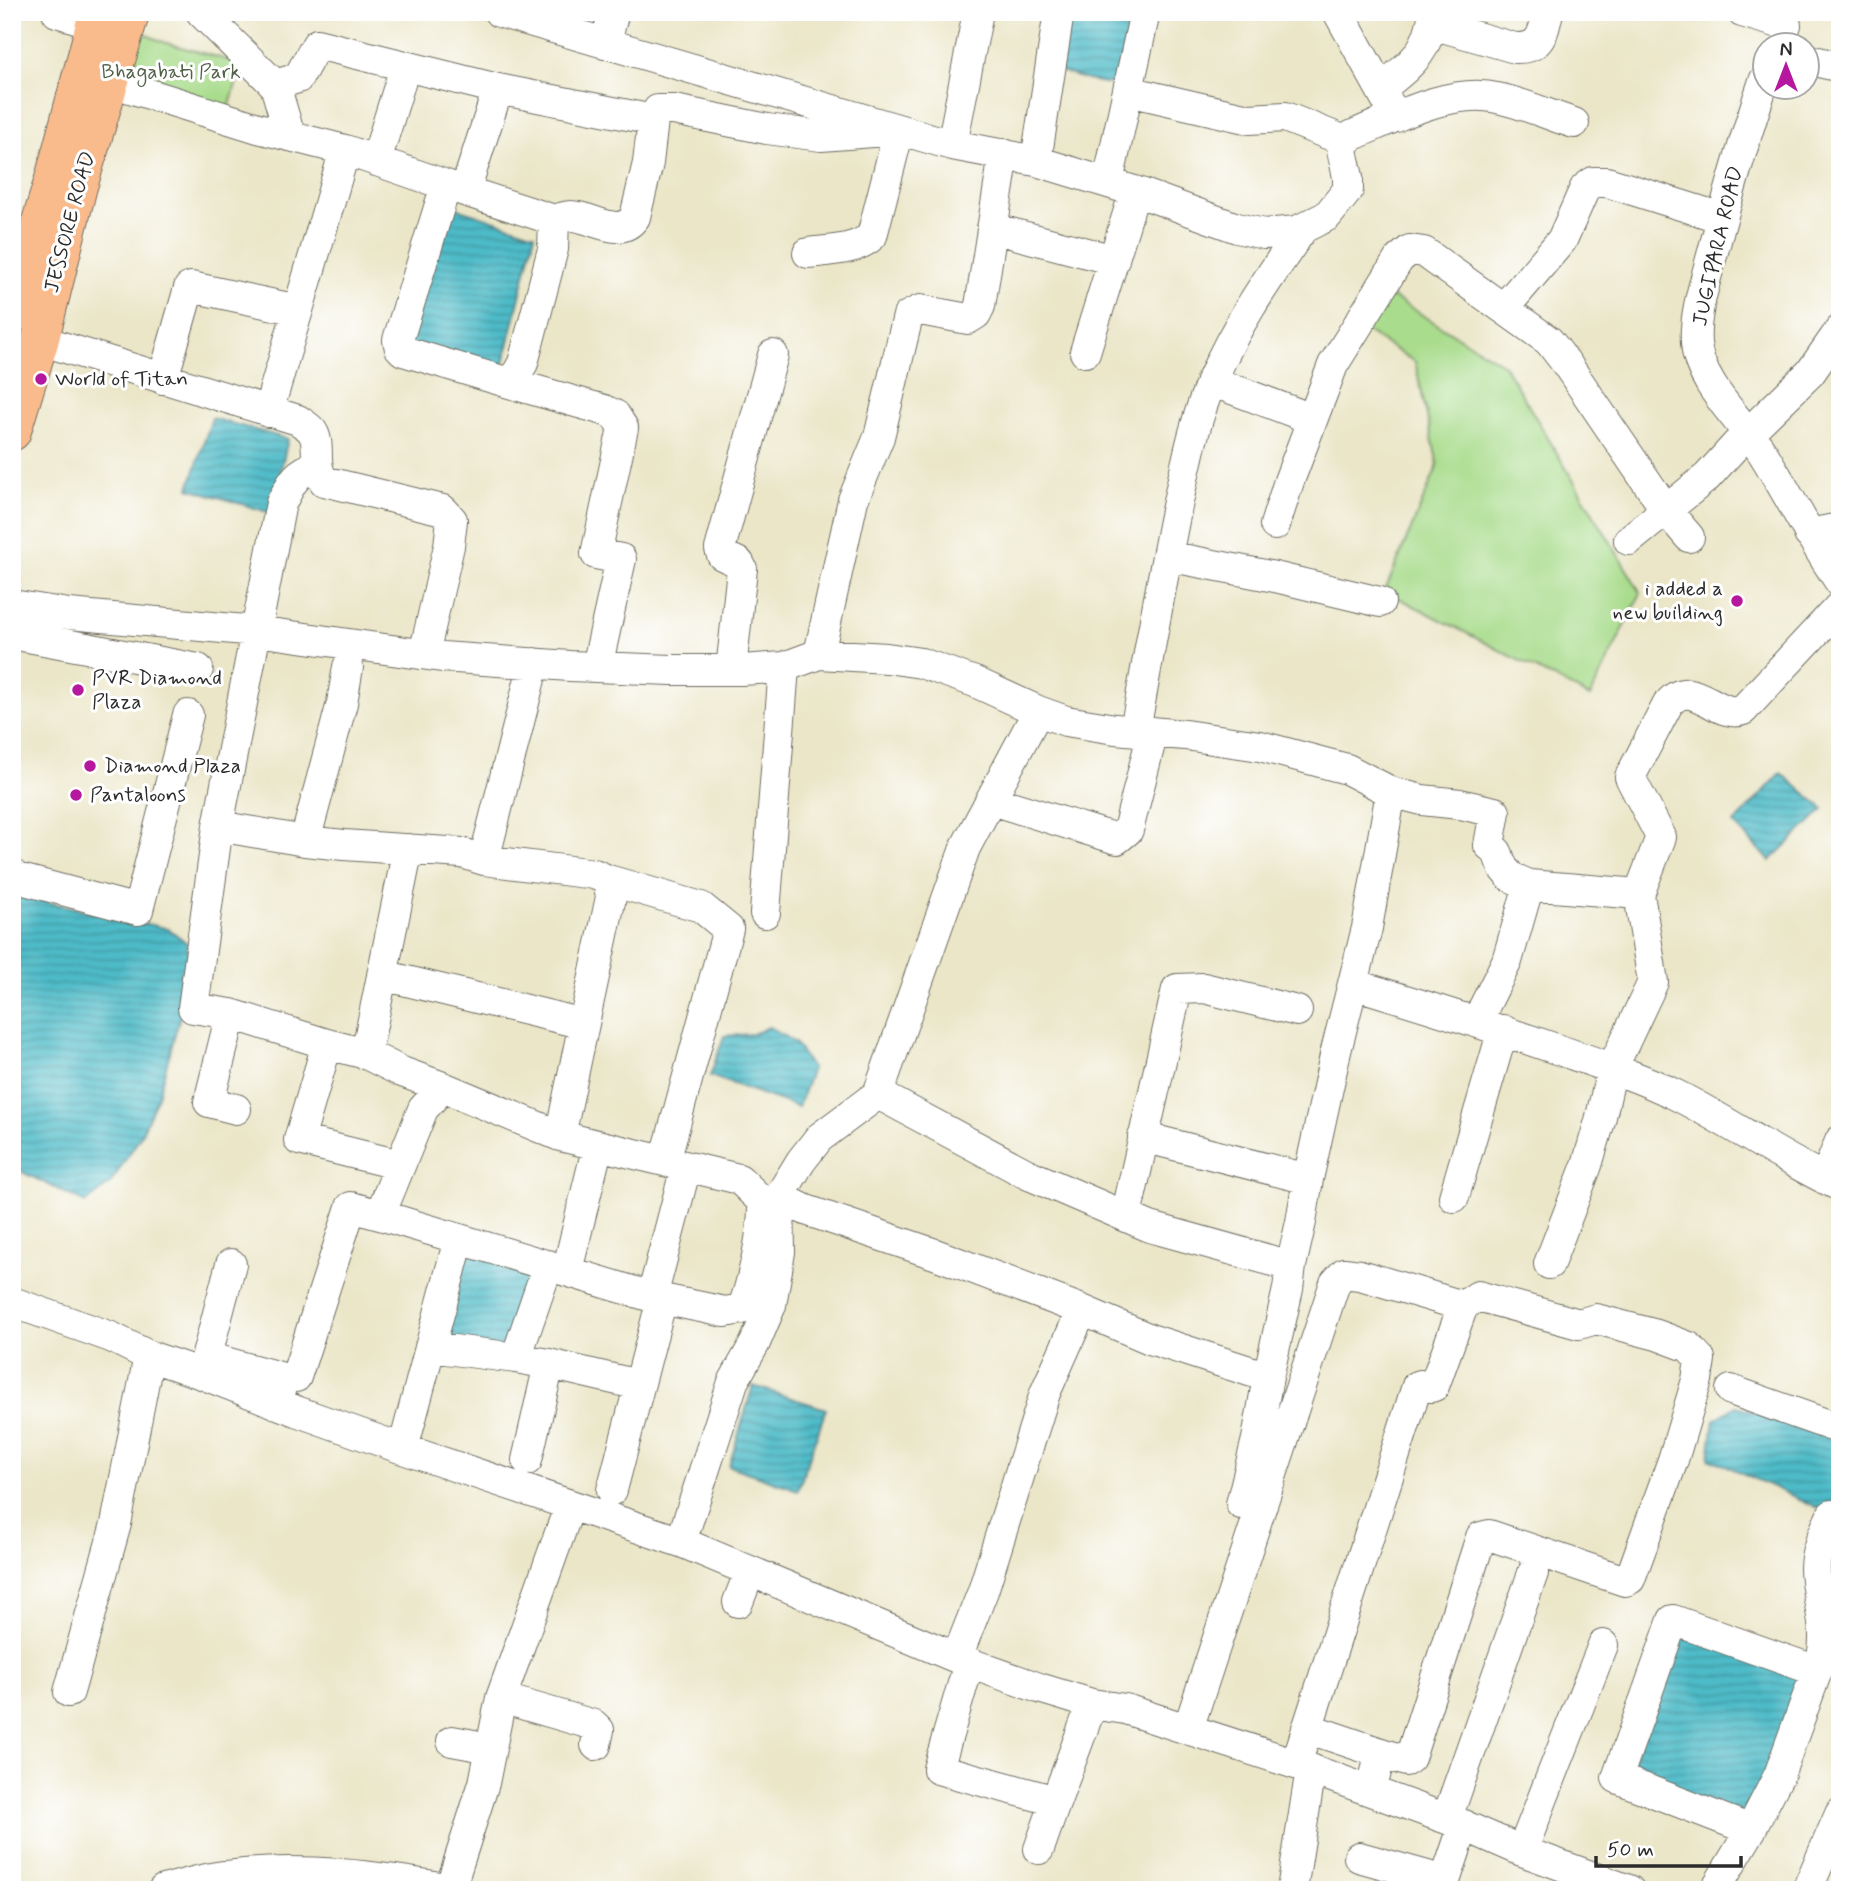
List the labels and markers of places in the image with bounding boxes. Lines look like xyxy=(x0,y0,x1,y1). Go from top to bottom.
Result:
place label: World of Titan xyxy=(55,365,188,393)
marker: World of Titan xyxy=(33,371,49,387)
place label: i added a new building xyxy=(1613,575,1723,627)
marker: i added a new building xyxy=(1729,593,1745,609)
place label: PVR Diamond Plaza xyxy=(92,664,222,716)
marker: PVR Diamond Plaza xyxy=(70,682,86,698)
place label: Diamond Plaza xyxy=(104,752,241,780)
marker: Diamond Plaza xyxy=(82,758,98,774)
place label: Pantaloons xyxy=(90,781,186,809)
marker: Pantaloons xyxy=(68,787,84,803)

